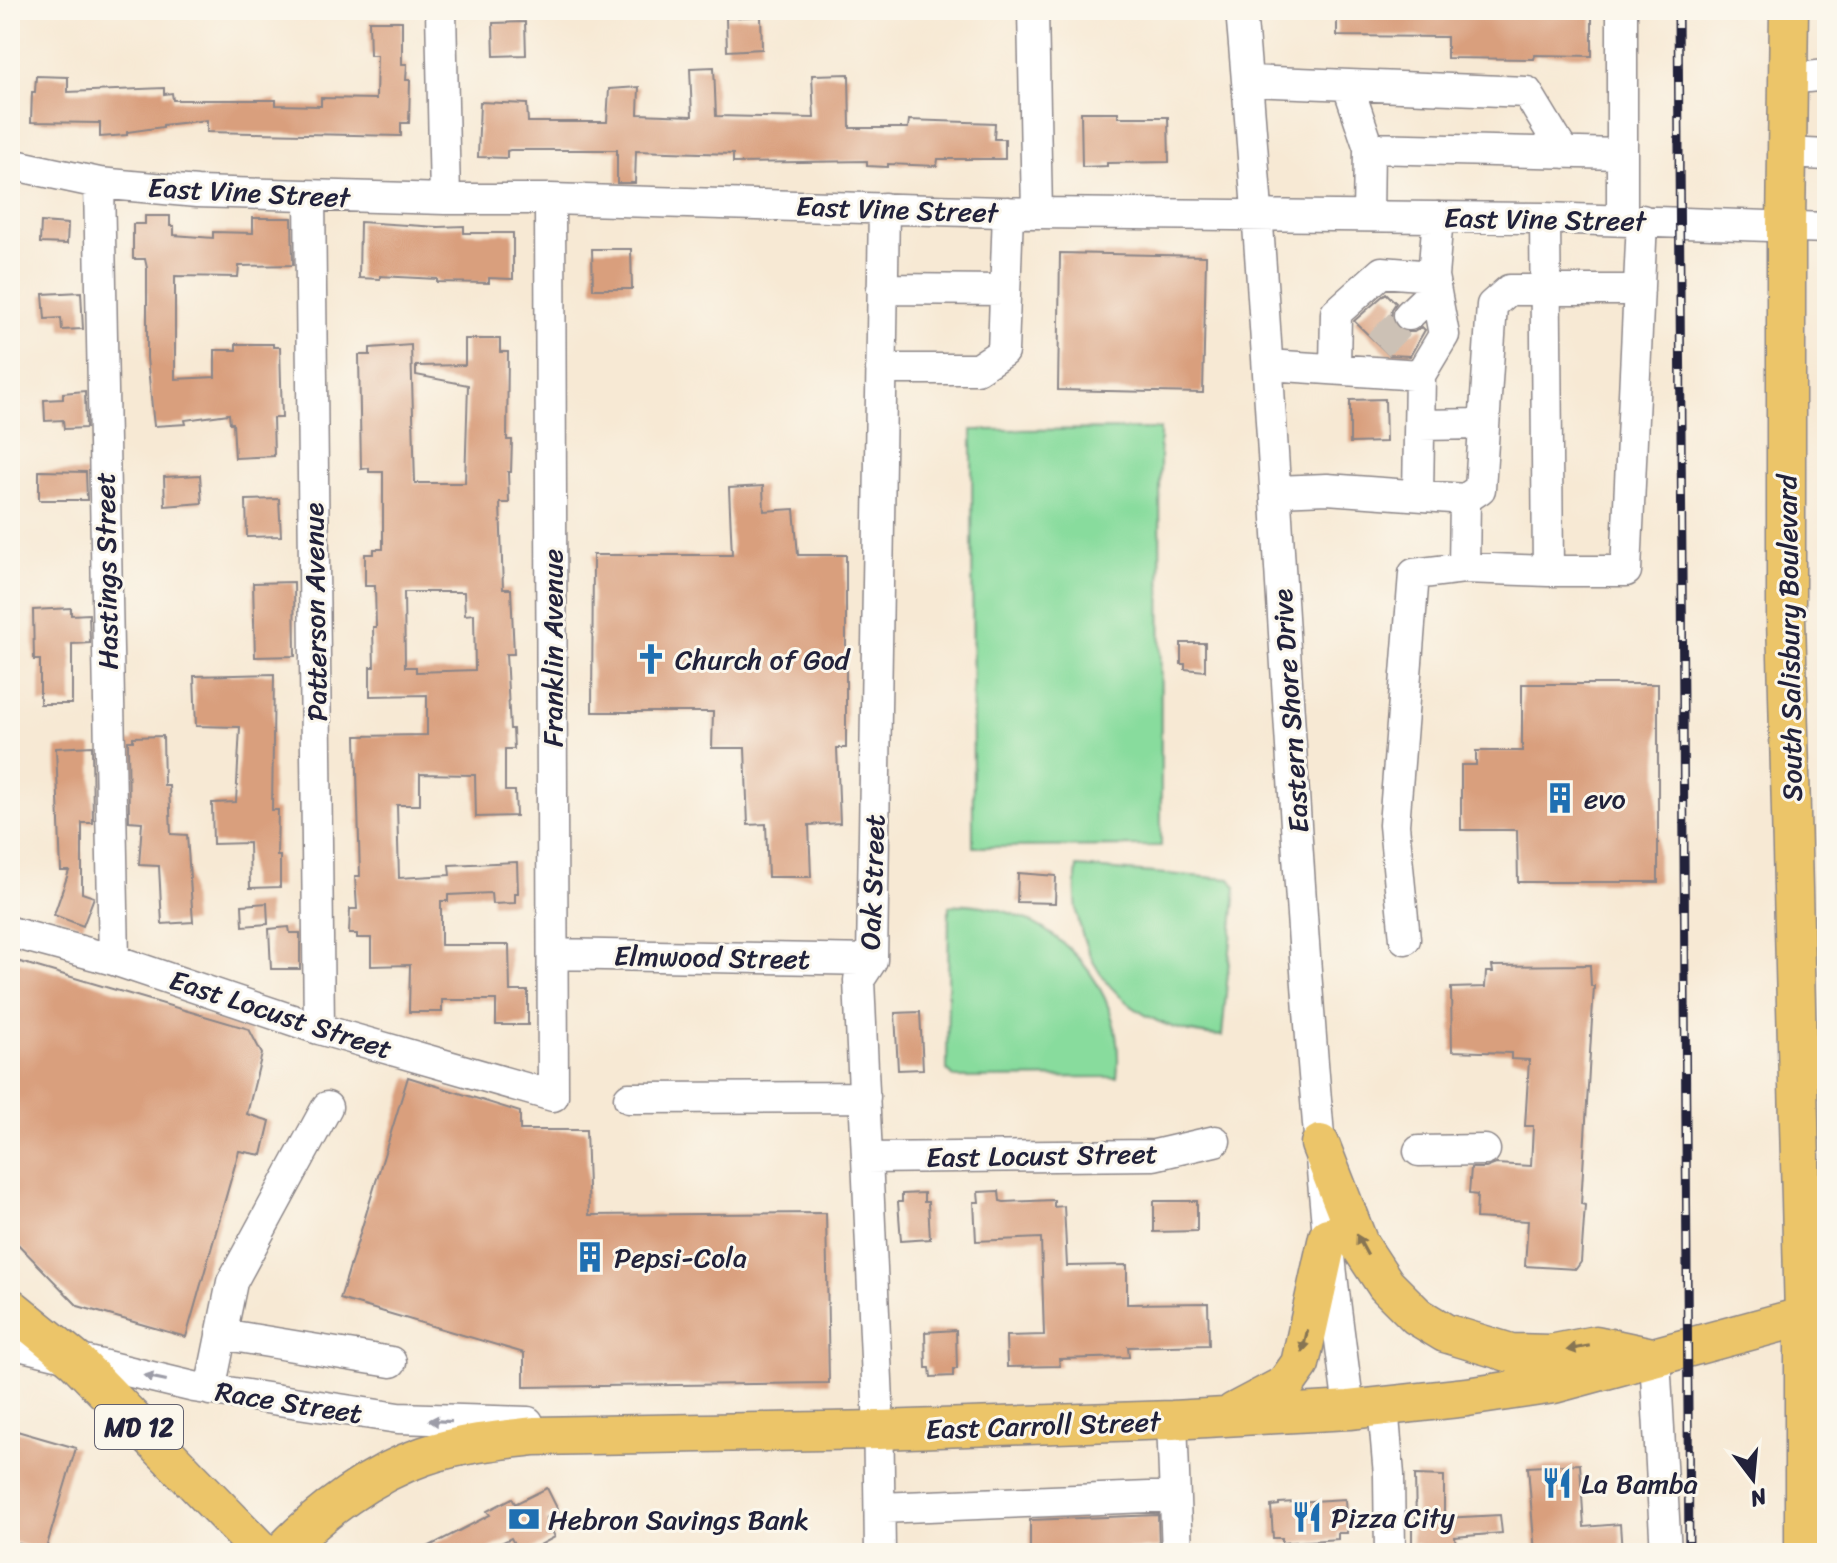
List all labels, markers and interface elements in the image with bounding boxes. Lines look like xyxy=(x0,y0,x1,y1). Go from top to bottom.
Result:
street label: East Vine Street xyxy=(147,163,353,222)
street label: East Vine Street xyxy=(795,181,1000,238)
street label: East Vine Street xyxy=(1444,193,1648,246)
street label: Hastings Street xyxy=(80,472,133,670)
street label: South Salisbury Boulevard xyxy=(1762,472,1817,802)
street label: Patterson Avenue xyxy=(289,502,342,722)
street label: Franklin Avenue xyxy=(528,549,577,747)
street label: Eastern Shore Drive xyxy=(1258,587,1323,835)
place label: Church of God xyxy=(675,635,852,684)
church icon: Church of God xyxy=(634,642,668,676)
place label: evo xyxy=(1584,774,1626,823)
building icon: evo xyxy=(1543,781,1577,815)
street label: Oak Street xyxy=(846,813,899,951)
street label: Elmwood Street xyxy=(613,931,811,984)
street label: East Locust Street xyxy=(163,955,399,1074)
street label: East Locust Street xyxy=(926,1129,1158,1182)
place label: Pepsi-Cola xyxy=(614,1233,747,1282)
one-way arrow xyxy=(1355,1234,1368,1257)
building icon: Pepsi-Cola xyxy=(573,1240,607,1274)
one-way arrow xyxy=(1299,1329,1311,1354)
one-way arrow xyxy=(1566,1343,1591,1355)
street label: Race Street xyxy=(212,1367,366,1438)
one-way arrow xyxy=(142,1371,167,1384)
street label: East Carroll Street xyxy=(925,1397,1163,1454)
road number: MD 12 xyxy=(95,1405,183,1449)
one-way arrow xyxy=(427,1414,452,1427)
north arrow xyxy=(1713,1439,1793,1519)
place label: La Bamba xyxy=(1581,1459,1698,1508)
restaurant icon: La Bamba xyxy=(1540,1466,1574,1500)
text: N xyxy=(1745,1477,1772,1519)
place label: Pizza City xyxy=(1331,1493,1455,1542)
place label: Hebron Savings Bank xyxy=(548,1495,809,1544)
restaurant icon: Pizza City xyxy=(1290,1500,1324,1534)
bank icon: Hebron Savings Bank xyxy=(507,1502,541,1536)

